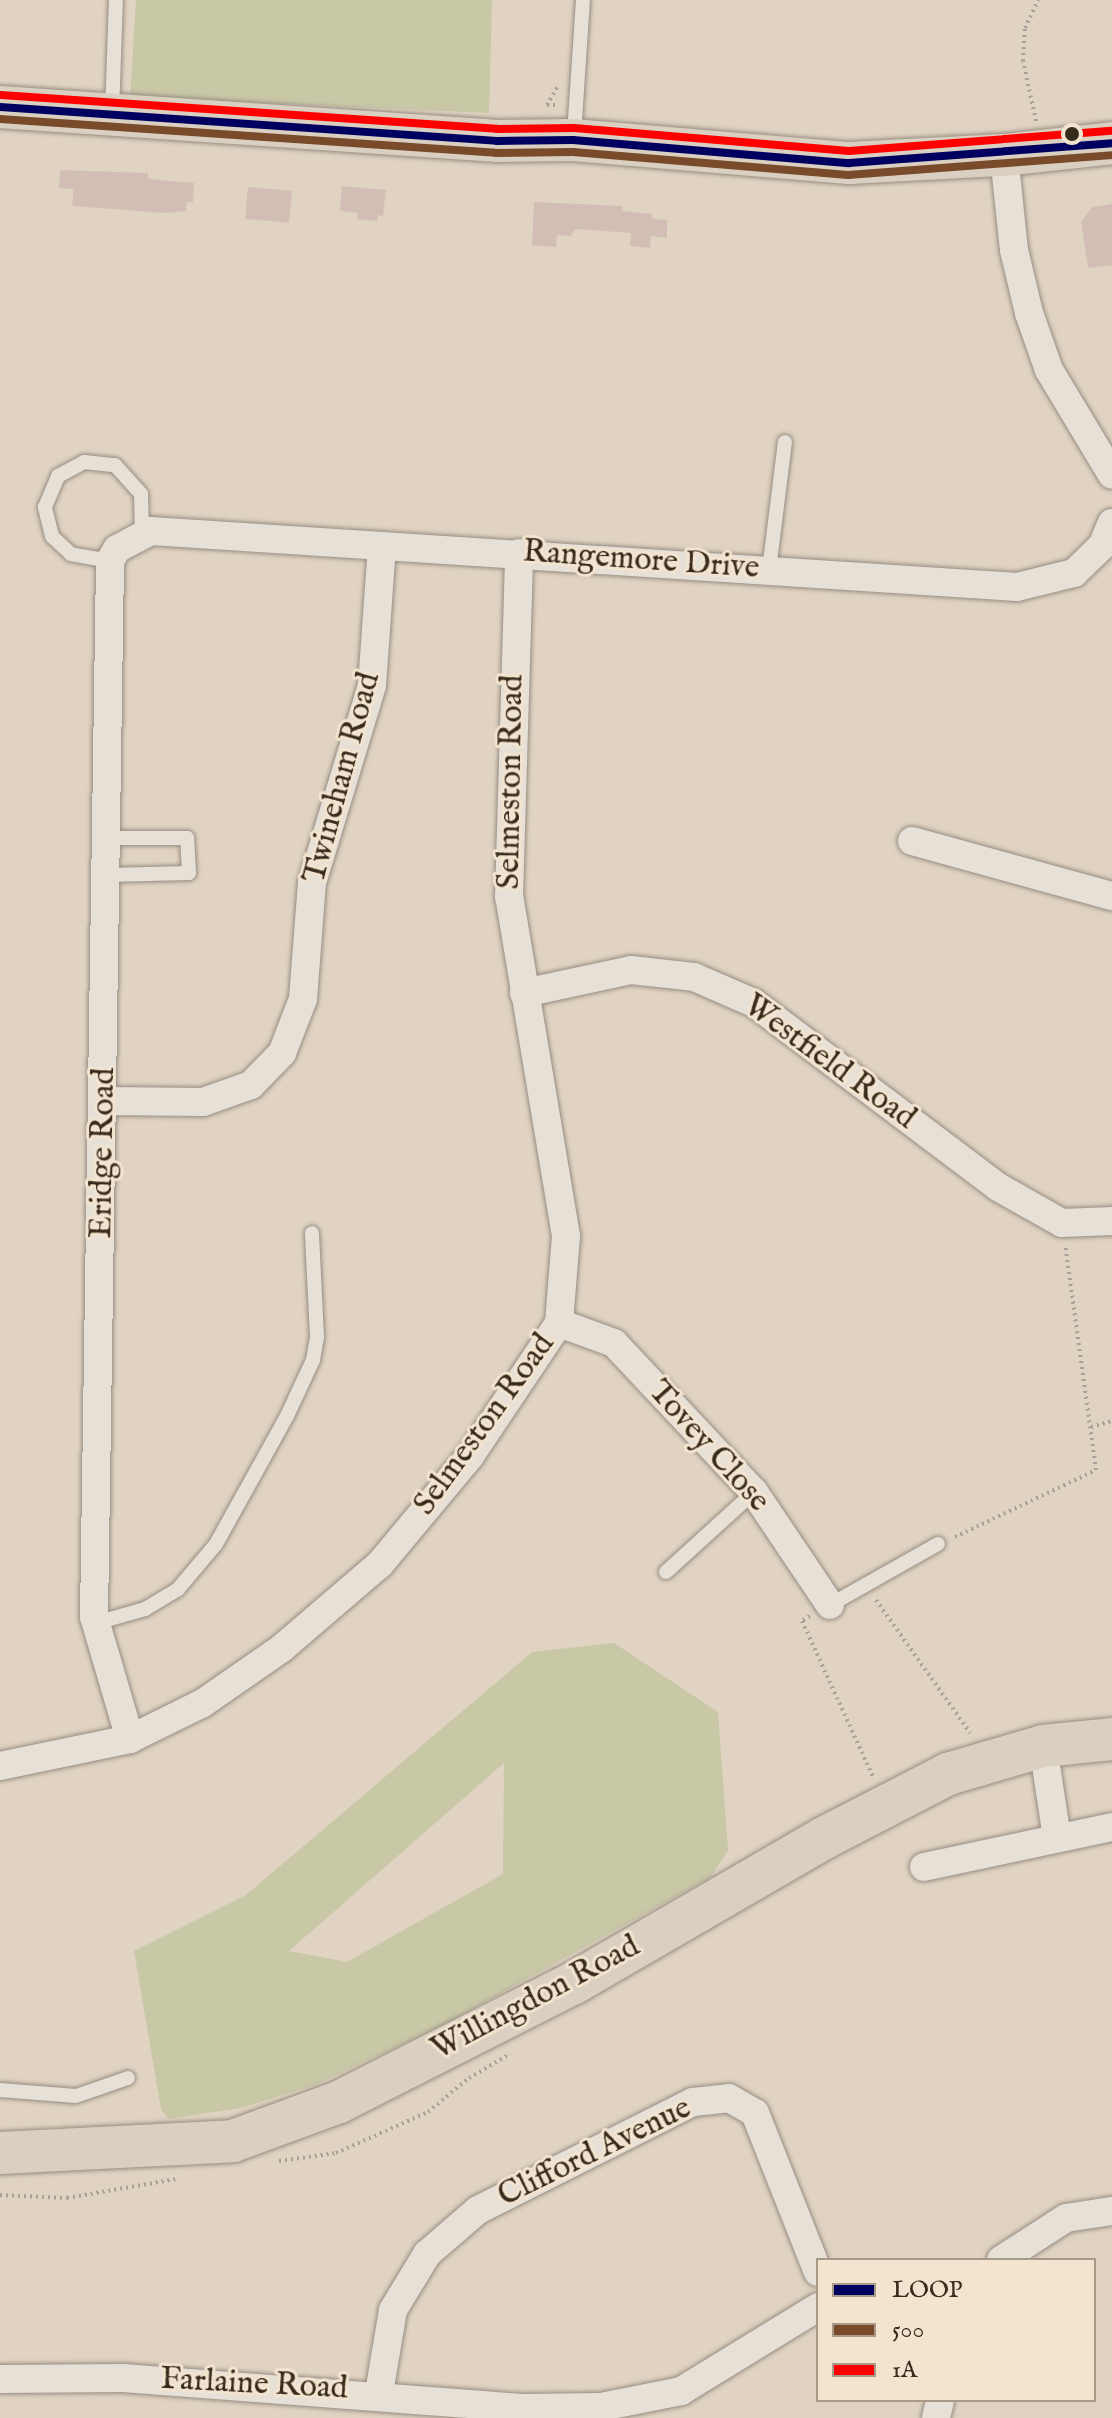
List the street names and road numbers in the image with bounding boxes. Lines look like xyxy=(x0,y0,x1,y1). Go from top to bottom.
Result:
street label: Rangemore Drive xyxy=(522,534,760,588)
street label: Twineham Road xyxy=(296,668,390,888)
street label: Selmeston Road xyxy=(491,674,533,890)
street label: Westfield Road xyxy=(735,987,923,1139)
street label: Eridge Road xyxy=(83,1067,125,1239)
street label: Selmeston Road xyxy=(406,1327,564,1523)
street label: Tovey Close xyxy=(639,1373,777,1521)
street label: Willingdon Road xyxy=(425,1928,647,2070)
street label: Clifford Avenue xyxy=(492,2090,698,2216)
street label: Farlaine Road xyxy=(159,2361,349,2409)

